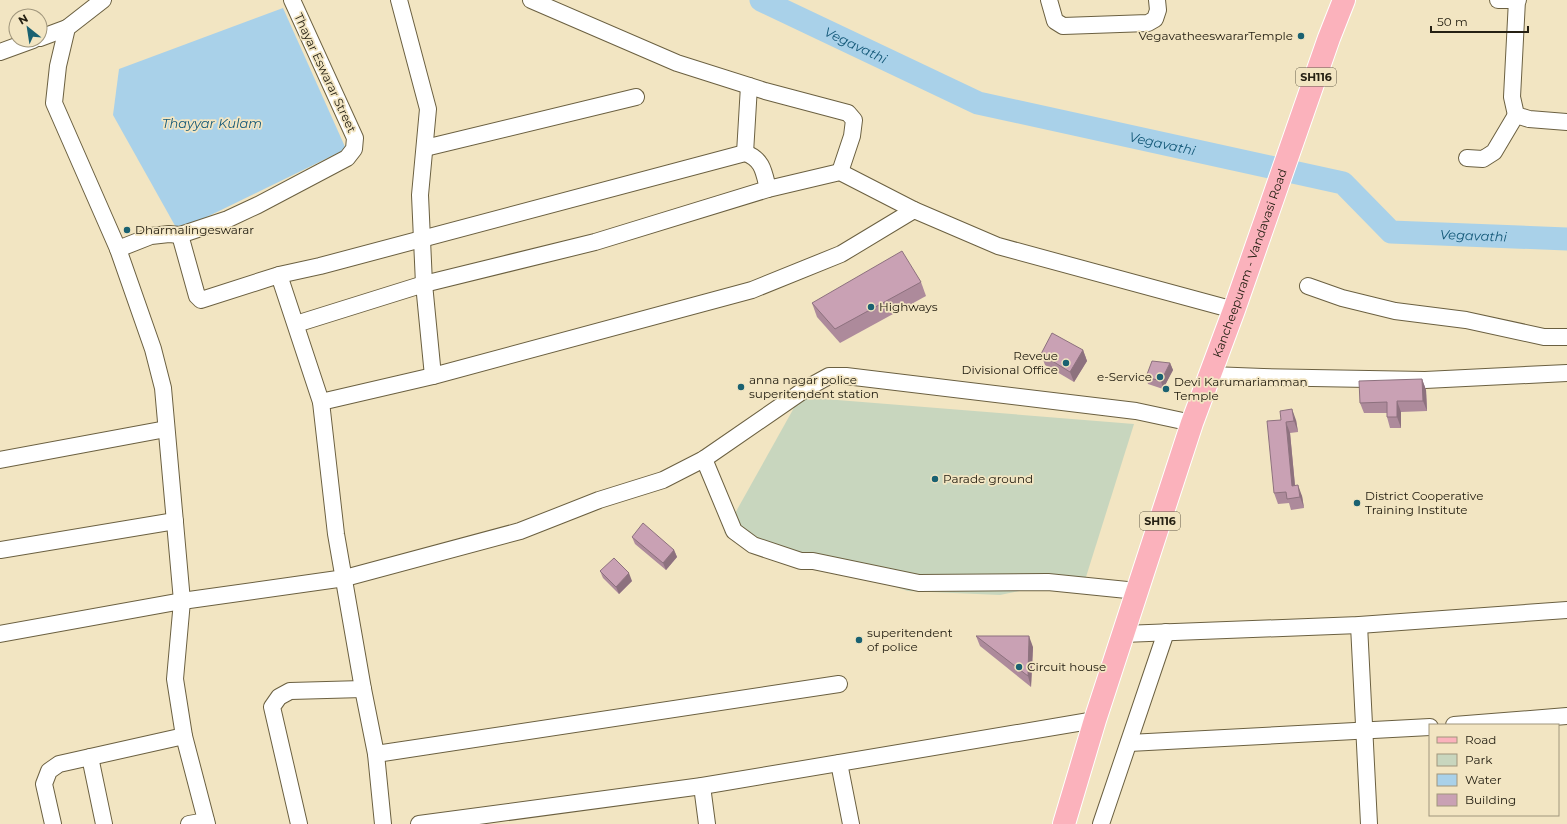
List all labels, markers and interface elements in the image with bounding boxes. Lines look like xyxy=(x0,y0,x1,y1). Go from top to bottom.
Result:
north arrow xyxy=(8,8,48,48)
scale bar xyxy=(1431,8,1528,34)
text: N xyxy=(16,11,30,28)
street label: Thayar Eswarar Street xyxy=(291,11,360,135)
text: 50 m xyxy=(1437,14,1468,29)
water label: Vegavathi xyxy=(822,23,890,67)
place label: VegavatheeswararTemple xyxy=(1138,28,1293,43)
marker: VegavatheeswararTemple xyxy=(1296,31,1306,41)
road number: SH116 xyxy=(1296,68,1336,86)
water label: Thayyar Kulam xyxy=(162,115,262,131)
water label: Vegavathi xyxy=(1128,128,1197,159)
street label: Kancheepuram - Vandavasi Road xyxy=(1209,167,1290,359)
place label: Dharmalingeswarar xyxy=(135,222,254,237)
marker: Dharmalingeswarar xyxy=(122,225,132,235)
water label: Vegavathi xyxy=(1440,226,1508,245)
place label: Highways xyxy=(879,299,938,314)
marker: Highways xyxy=(866,302,876,312)
place label: Reveue Divisional Office xyxy=(962,348,1058,377)
marker: Reveue Divisional Office xyxy=(1061,358,1071,368)
place label: e-Service xyxy=(1097,369,1152,384)
place label: anna nagar police superitendent station xyxy=(749,372,879,401)
marker: e-Service xyxy=(1155,372,1165,382)
place label: Devi Karumariamman Temple xyxy=(1174,374,1308,403)
marker: anna nagar police superitendent station xyxy=(736,382,746,392)
marker: Devi Karumariamman Temple xyxy=(1161,384,1171,394)
place label: Parade ground xyxy=(943,471,1033,486)
marker: Parade ground xyxy=(930,474,940,484)
place label: District Cooperative Training Institute xyxy=(1365,488,1483,517)
marker: District Cooperative Training Institute xyxy=(1352,498,1362,508)
road number: SH116 xyxy=(1140,512,1180,530)
place label: superitendent of police xyxy=(867,625,953,654)
marker: superitendent of police xyxy=(854,635,864,645)
place label: Circuit house xyxy=(1027,659,1106,674)
marker: Circuit house xyxy=(1014,662,1024,672)
legend xyxy=(1429,724,1559,816)
text: Road xyxy=(1465,732,1496,747)
text: Park xyxy=(1465,752,1493,767)
text: Water xyxy=(1465,772,1502,787)
text: Building xyxy=(1465,792,1516,807)

